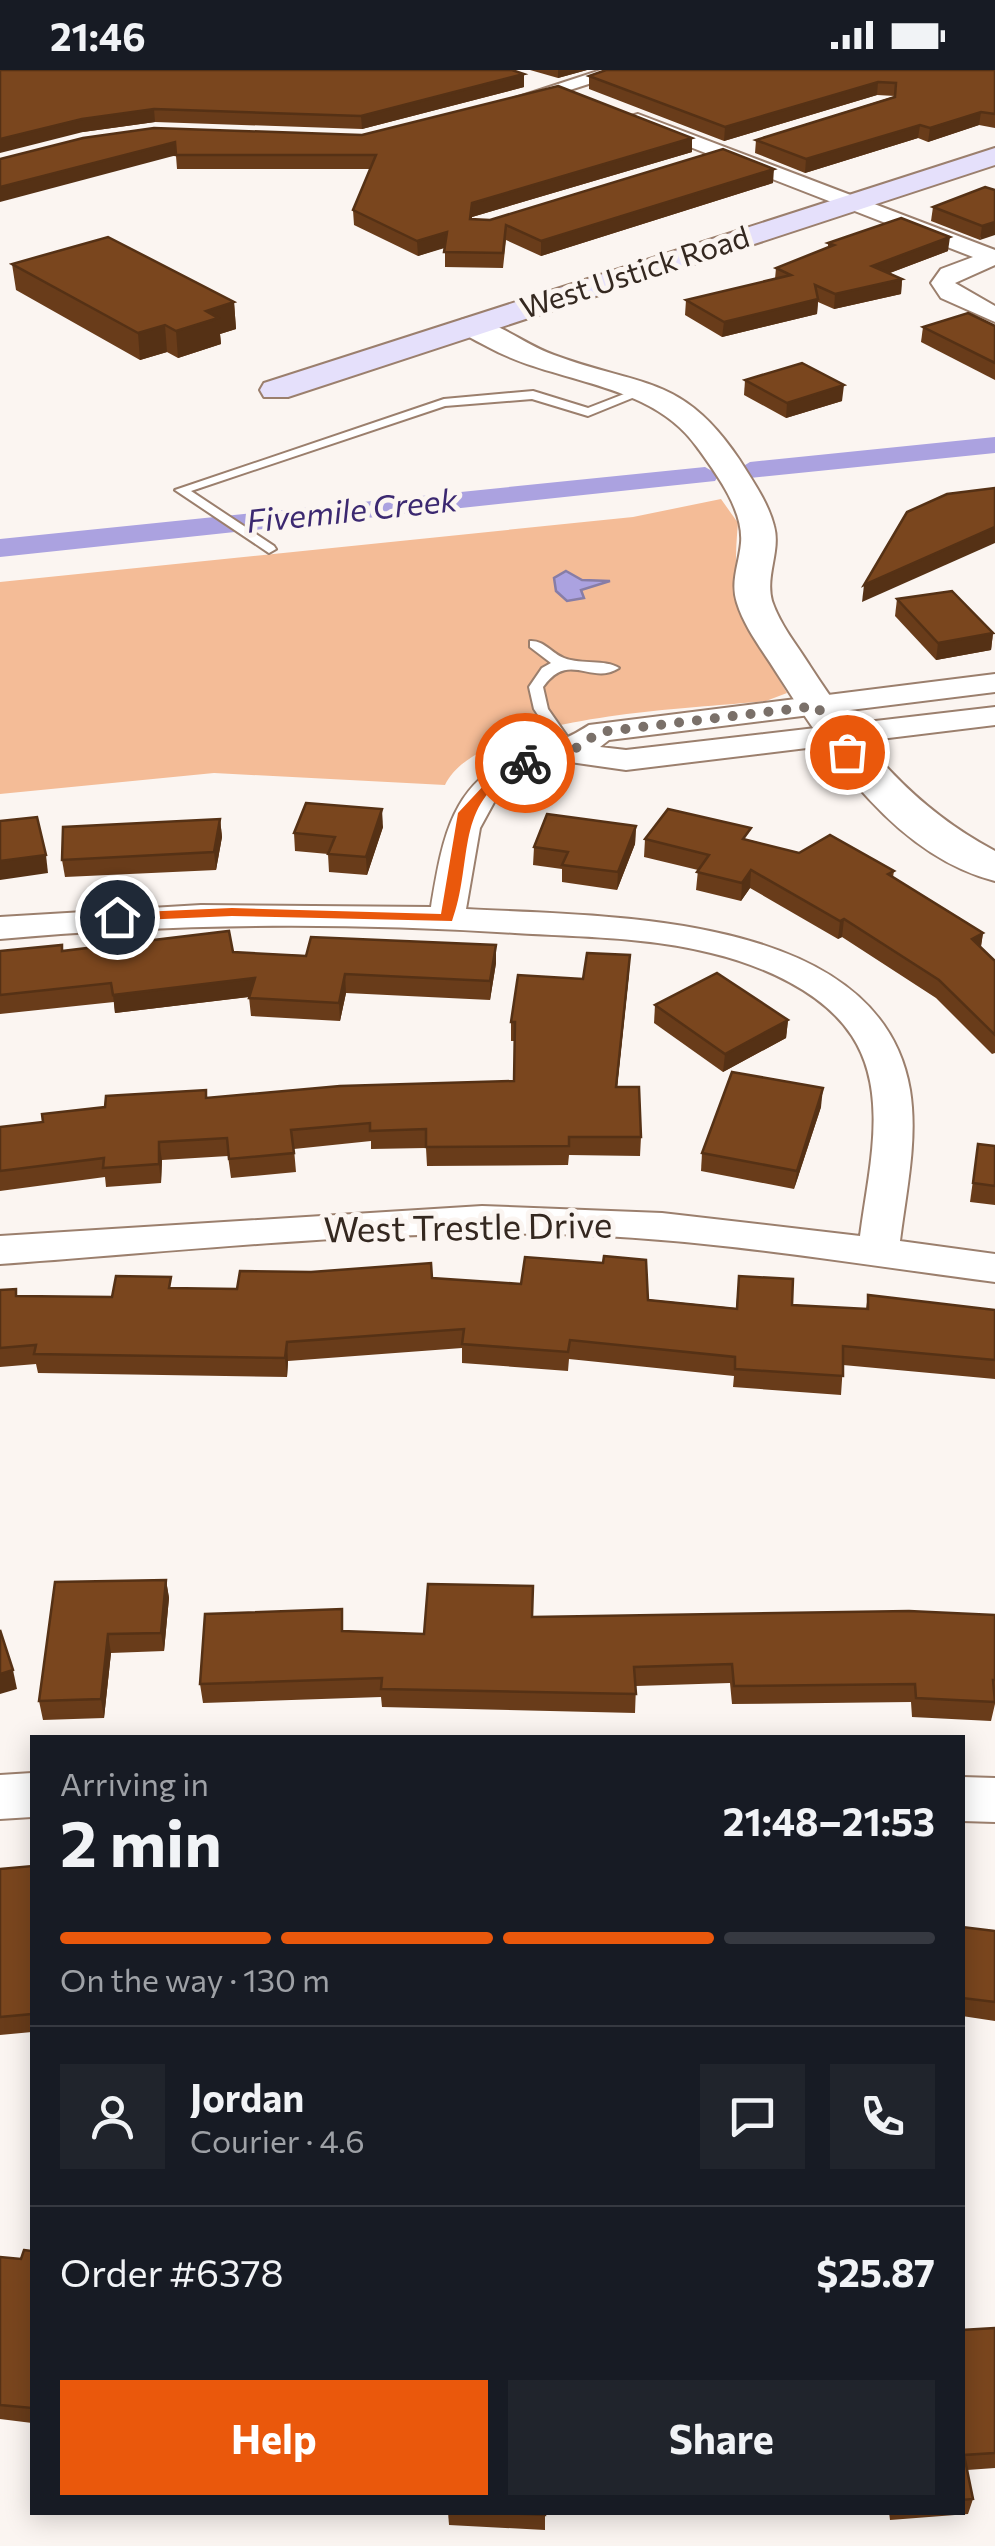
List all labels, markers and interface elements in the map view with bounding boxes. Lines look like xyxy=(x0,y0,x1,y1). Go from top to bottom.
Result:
text: 21:46 xyxy=(50,12,146,59)
street label: West Ustick Road xyxy=(515,216,753,325)
water label: Fivemile Creek xyxy=(244,478,460,540)
pin xyxy=(805,710,890,795)
courier xyxy=(475,713,575,813)
icon: bag xyxy=(820,725,875,780)
icon: bike xyxy=(498,736,553,791)
pin xyxy=(75,875,160,960)
icon: home xyxy=(90,890,145,945)
street label: West Trestle Drive xyxy=(323,1201,613,1250)
text: Arriving in xyxy=(60,1763,209,1803)
text: 21:48–21:53 xyxy=(723,1797,935,1844)
text: 2 min xyxy=(60,1801,222,1880)
text: On the way · 130 m xyxy=(60,1959,330,1999)
button: person xyxy=(60,2064,165,2169)
button: chat xyxy=(700,2064,805,2169)
button: phone xyxy=(830,2064,935,2169)
text: Jordan xyxy=(190,2073,304,2120)
text: Courier · 4.6 xyxy=(190,2120,365,2160)
text: Order #6378 xyxy=(60,2248,284,2295)
text: $25.87 xyxy=(816,2248,935,2295)
button: Help xyxy=(60,2380,488,2495)
button: Share xyxy=(508,2380,935,2495)

